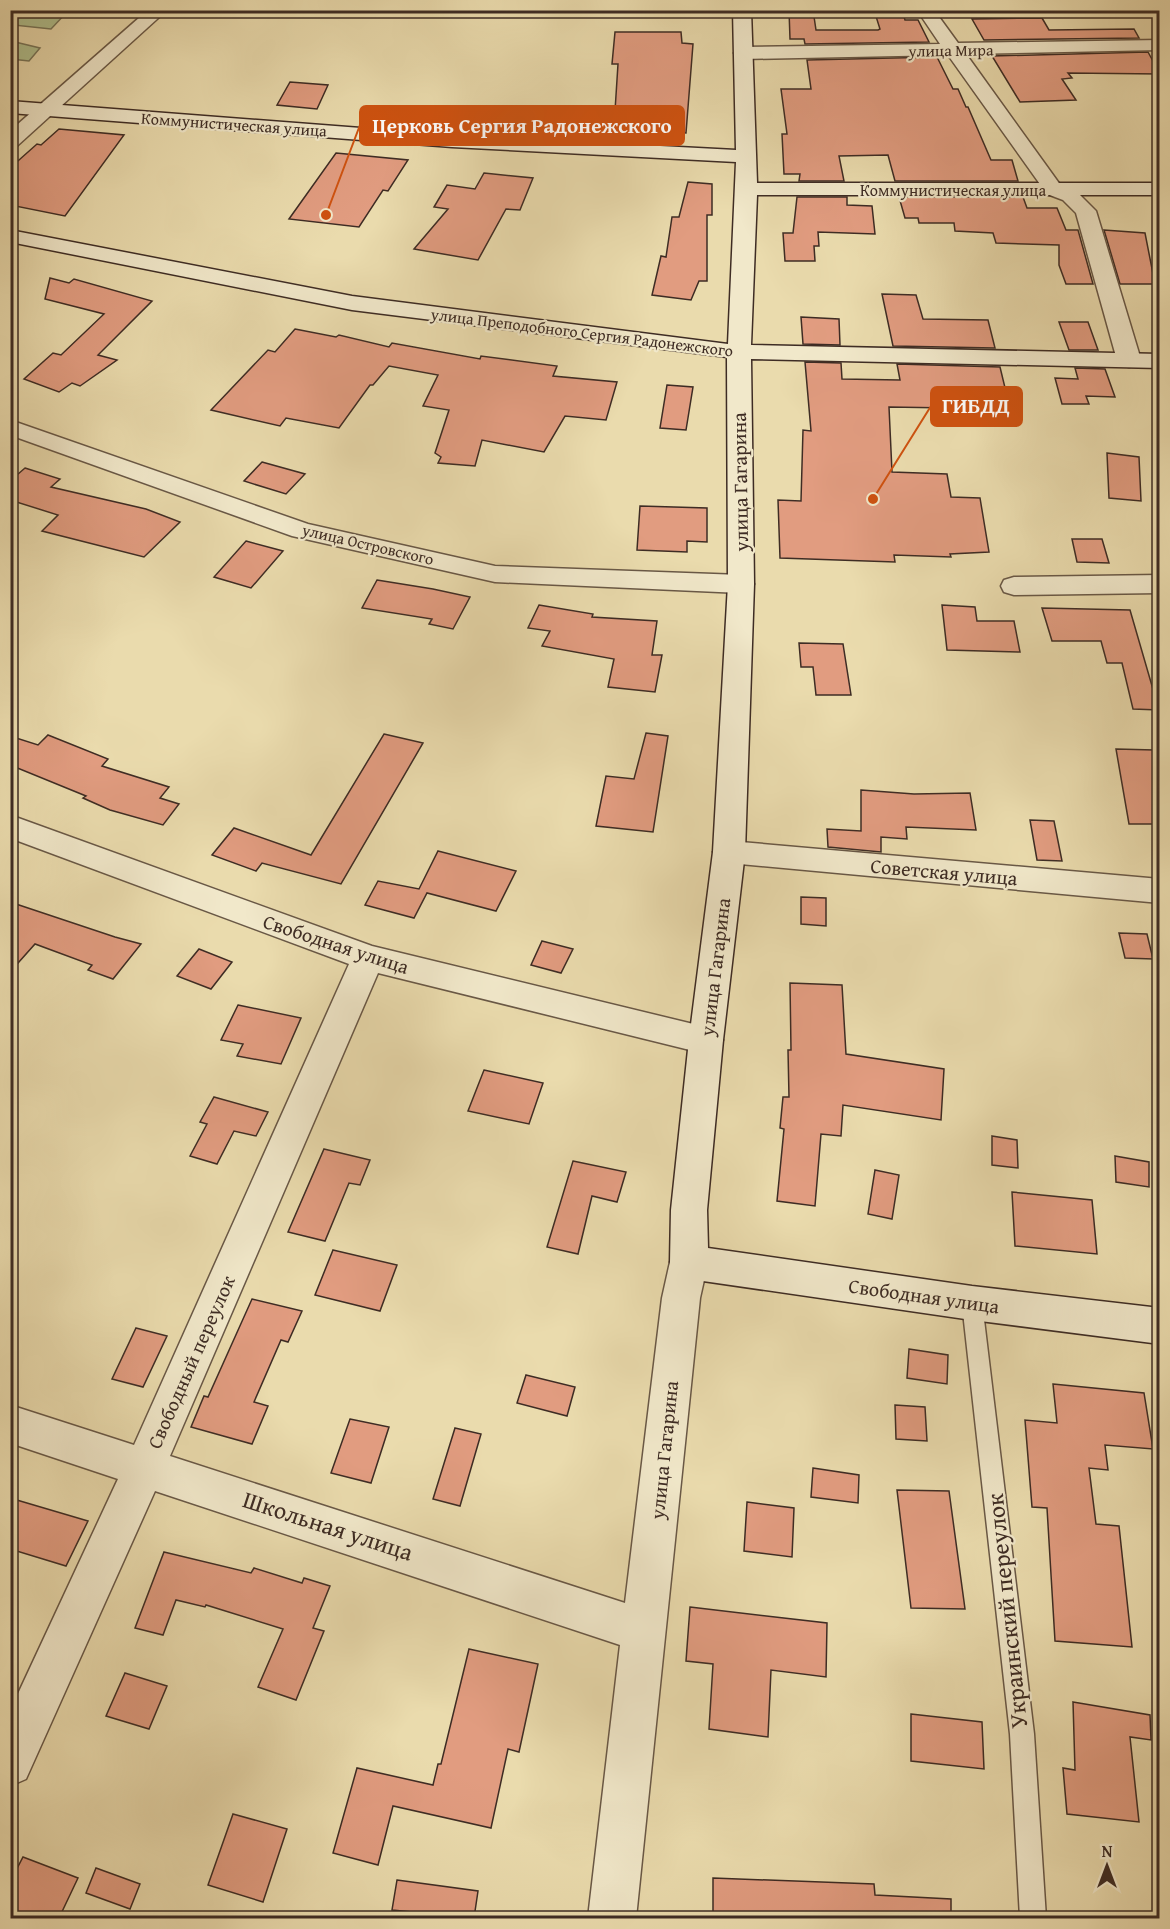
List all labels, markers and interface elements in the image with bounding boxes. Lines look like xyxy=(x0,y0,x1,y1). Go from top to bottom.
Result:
street label: улица Мира xyxy=(907,37,994,63)
street label: Коммунистическая улица xyxy=(140,106,328,142)
callout: Церковь Сергия Радонежского xyxy=(360,106,684,145)
text: Церковь Сергия Радонежского xyxy=(372,110,672,141)
street label: Коммунистическая улица xyxy=(860,178,1046,202)
street label: улица Преподобного Сергия Радонежского xyxy=(429,301,734,362)
callout: ГИБДД xyxy=(931,387,1022,426)
text: ГИБДД xyxy=(942,390,1010,421)
street label: улица Гагарина xyxy=(724,412,755,553)
street label: улица Островского xyxy=(299,517,436,571)
street label: Советская улица xyxy=(869,851,1019,892)
street label: улица Гагарина xyxy=(691,896,737,1039)
street label: Свободная улица xyxy=(259,906,413,981)
street label: Свободный переулок xyxy=(139,1270,242,1453)
street label: Свободная улица xyxy=(847,1271,1002,1320)
street label: улица Гагарина xyxy=(642,1379,685,1522)
street label: Школьная улица xyxy=(239,1482,418,1570)
street label: Украинский переулок xyxy=(977,1491,1036,1730)
north arrow xyxy=(1077,1836,1137,1896)
text: N xyxy=(1102,1839,1113,1863)

